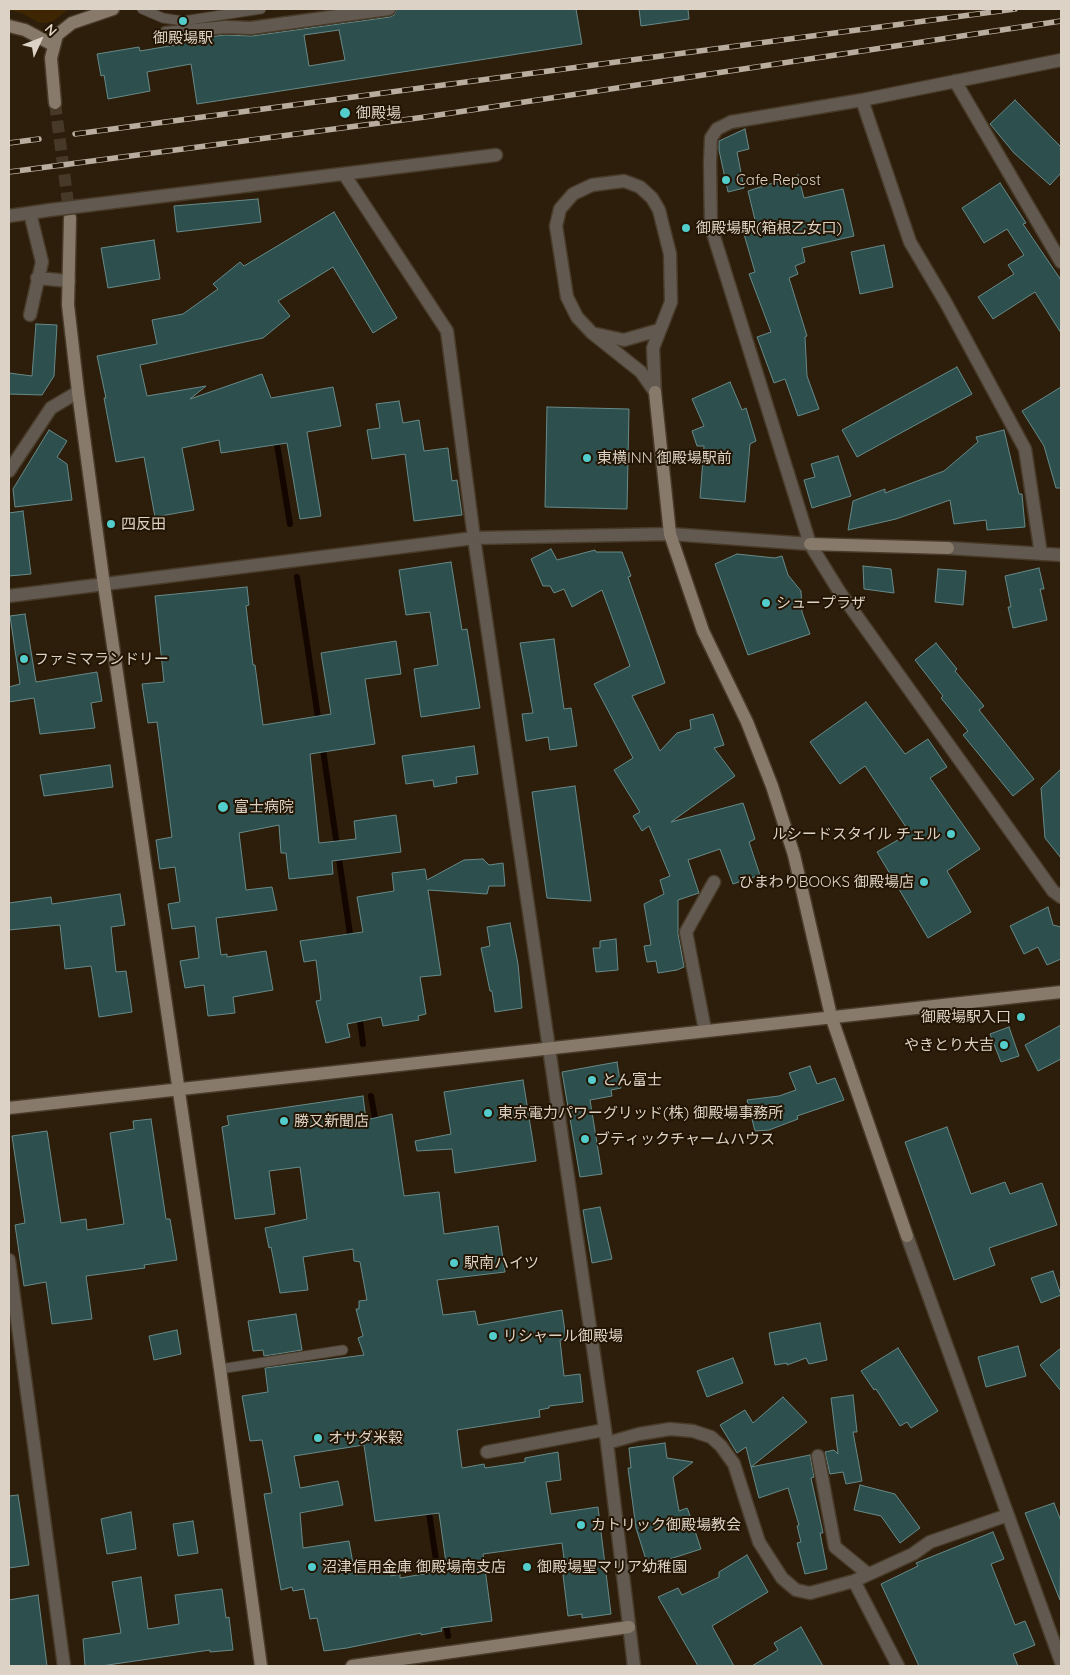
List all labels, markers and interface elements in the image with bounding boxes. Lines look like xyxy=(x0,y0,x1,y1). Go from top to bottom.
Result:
north arrow xyxy=(15,15,65,65)
marker: 御殿場駅 xyxy=(177,15,189,27)
text: N xyxy=(41,20,61,40)
place label: 御殿場駅 xyxy=(153,29,213,47)
place label: 御殿場 xyxy=(356,104,401,122)
marker: 御殿場 xyxy=(338,106,352,120)
place label: Cafe Repost xyxy=(736,171,821,189)
marker: Cafe Repost xyxy=(720,174,732,186)
place label: 御殿場駅(箱根乙女口) xyxy=(696,219,842,237)
marker: 御殿場駅(箱根乙女口) xyxy=(680,222,692,234)
place label: 東横INN 御殿場駅前 xyxy=(597,449,732,467)
marker: 東横INN 御殿場駅前 xyxy=(581,452,593,464)
place label: 四反田 xyxy=(121,515,166,533)
marker: 四反田 xyxy=(105,518,117,530)
place label: シュープラザ xyxy=(776,594,866,612)
marker: シュープラザ xyxy=(760,597,772,609)
place label: ファミマランドリー xyxy=(34,650,169,668)
marker: ファミマランドリー xyxy=(18,653,30,665)
place label: 富士病院 xyxy=(234,798,294,816)
marker: 富士病院 xyxy=(216,800,230,814)
place label: ルシードスタイル チェル xyxy=(772,825,941,843)
marker: ルシードスタイル チェル xyxy=(945,828,957,840)
place label: ひまわりBOOKS 御殿場店 xyxy=(739,873,914,891)
marker: ひまわりBOOKS 御殿場店 xyxy=(918,876,930,888)
place label: 御殿場駅入口 xyxy=(921,1008,1011,1026)
marker: 御殿場駅入口 xyxy=(1015,1011,1027,1023)
place label: やきとり大吉 xyxy=(904,1036,994,1054)
marker: やきとり大吉 xyxy=(998,1039,1010,1051)
place label: とん富士 xyxy=(602,1071,662,1089)
marker: とん富士 xyxy=(586,1074,598,1086)
place label: 東京電力パワーグリッド(株) 御殿場事務所 xyxy=(498,1104,783,1122)
marker: 東京電力パワーグリッド(株) 御殿場事務所 xyxy=(482,1107,494,1119)
place label: 勝又新聞店 xyxy=(294,1112,369,1130)
marker: 勝又新聞店 xyxy=(278,1115,290,1127)
place label: ブティックチャームハウス xyxy=(595,1130,775,1148)
marker: ブティックチャームハウス xyxy=(579,1133,591,1145)
place label: 駅南ハイツ xyxy=(464,1254,539,1272)
marker: 駅南ハイツ xyxy=(448,1257,460,1269)
place label: リシャール御殿場 xyxy=(503,1327,623,1345)
marker: リシャール御殿場 xyxy=(487,1330,499,1342)
place label: オサダ米穀 xyxy=(328,1429,403,1447)
marker: オサダ米穀 xyxy=(312,1432,324,1444)
place label: カトリック御殿場教会 xyxy=(591,1516,741,1534)
marker: カトリック御殿場教会 xyxy=(575,1519,587,1531)
place label: 沼津信用金庫 御殿場南支店 xyxy=(322,1558,506,1576)
place label: 御殿場聖マリア幼稚園 xyxy=(537,1558,687,1576)
marker: 沼津信用金庫 御殿場南支店 xyxy=(306,1561,318,1573)
marker: 御殿場聖マリア幼稚園 xyxy=(521,1561,533,1573)

